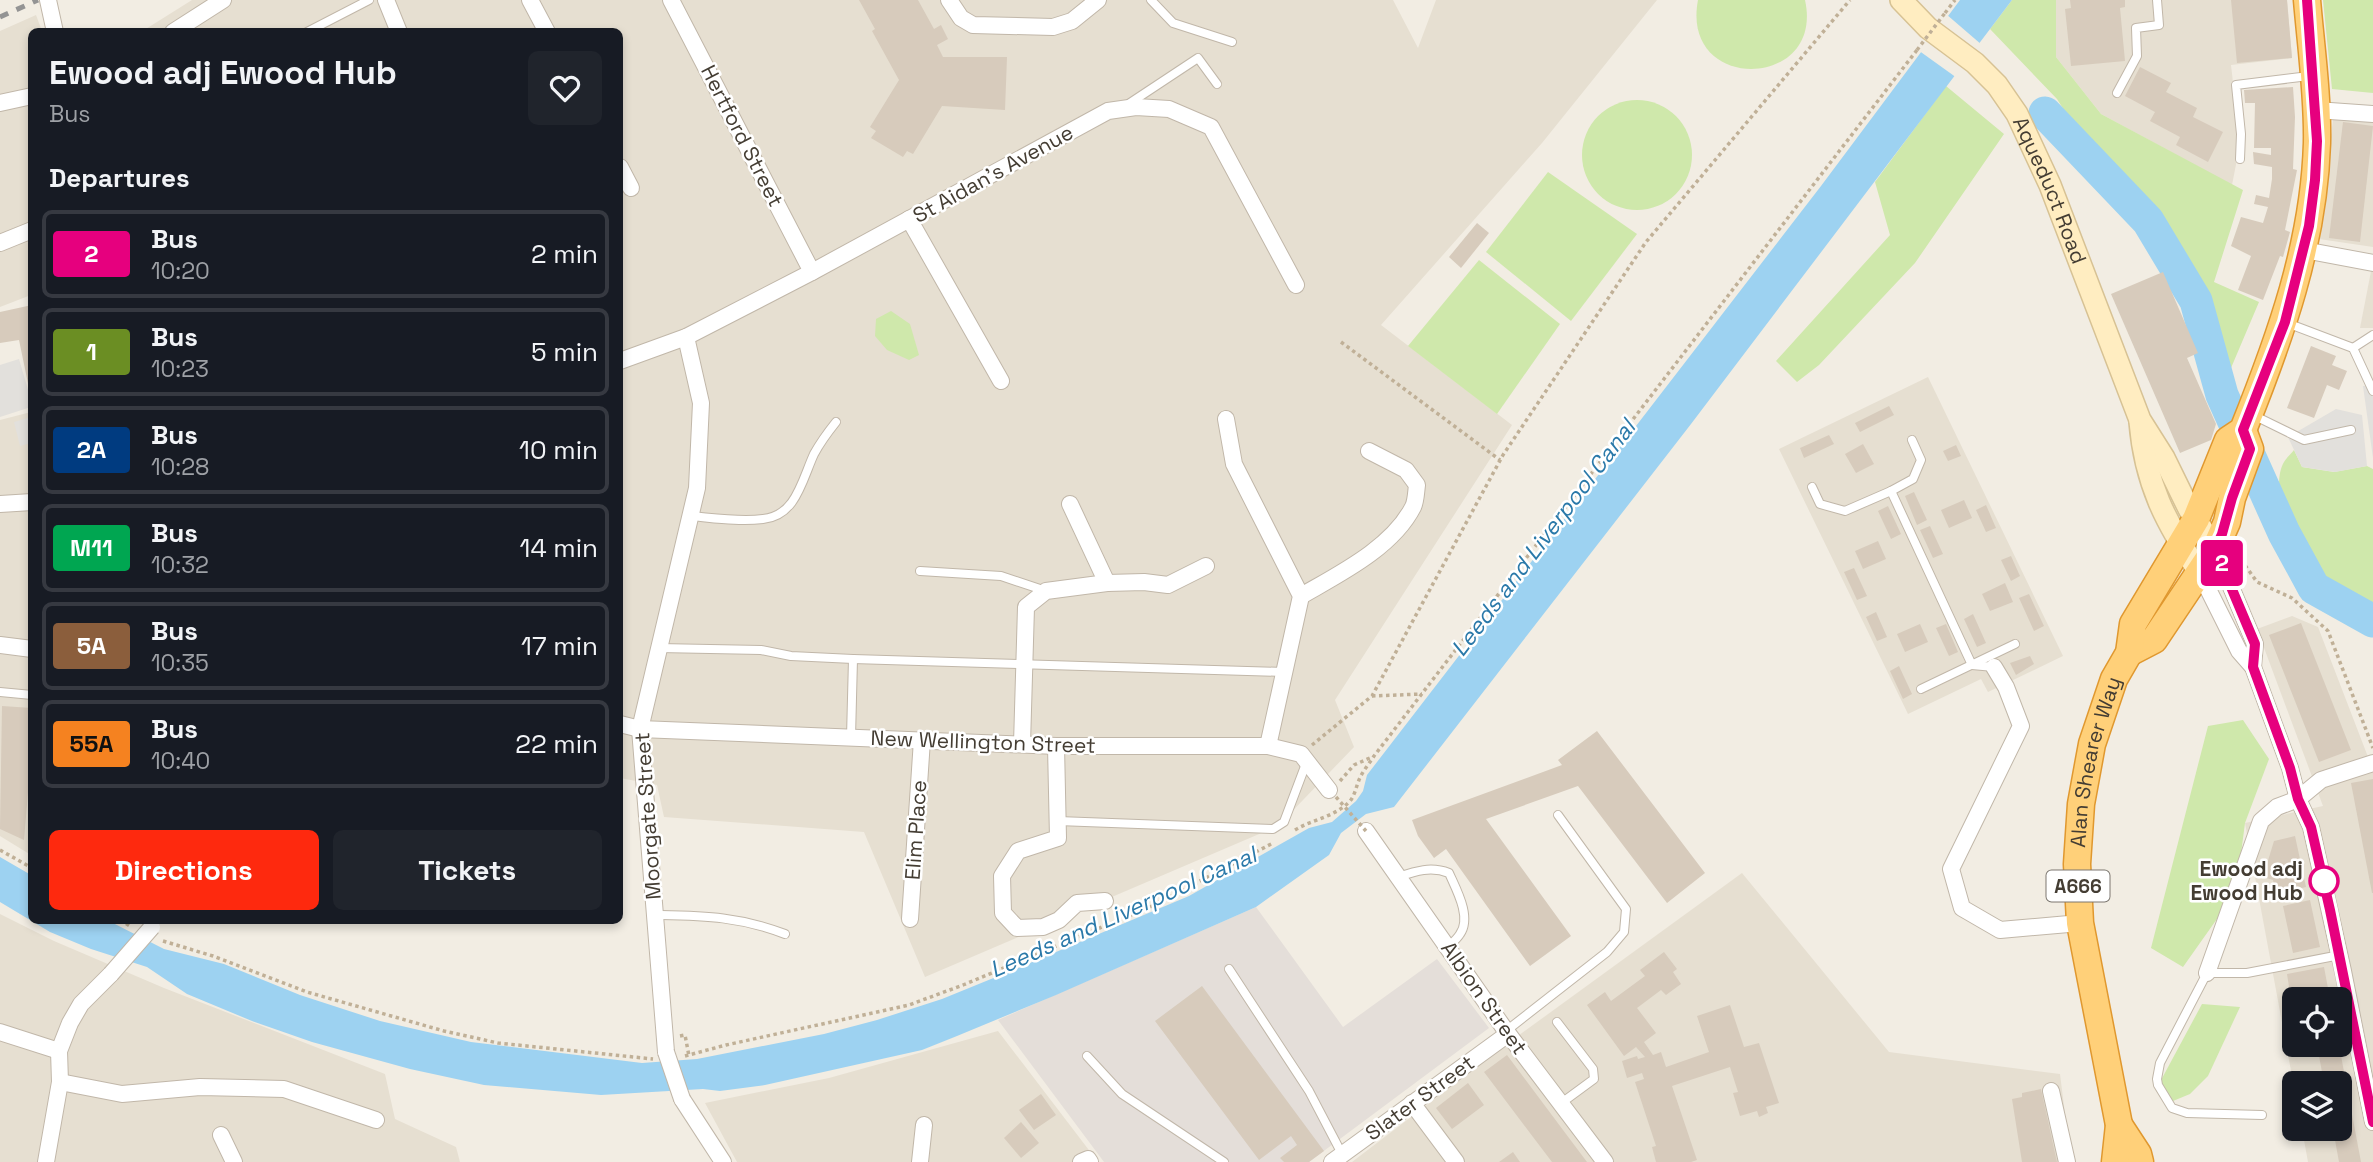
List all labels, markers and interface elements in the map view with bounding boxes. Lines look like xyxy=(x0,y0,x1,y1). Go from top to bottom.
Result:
button: heart xyxy=(528,51,602,125)
text: Ewood adj Ewood Hub xyxy=(49,52,397,94)
street label: Hertford Street xyxy=(695,60,790,211)
text: Bus xyxy=(49,99,90,129)
street label: Aqueduct Road xyxy=(2007,112,2093,268)
street label: St Aidan's Avenue xyxy=(908,118,1078,229)
text: Departures xyxy=(49,161,190,195)
text: Bus xyxy=(151,222,198,256)
text: 2 min xyxy=(531,237,598,271)
text: 2 xyxy=(84,238,99,269)
text: 10:20 xyxy=(151,256,210,286)
text: Bus xyxy=(151,320,198,354)
text: 5 min xyxy=(531,335,598,369)
text: 1 xyxy=(86,336,97,367)
text: 10:23 xyxy=(151,354,209,384)
water label: Leeds and Liverpool Canal xyxy=(1444,412,1643,662)
text: Bus xyxy=(151,418,198,452)
text: 10 min xyxy=(519,433,598,467)
text: 2A xyxy=(77,434,106,465)
text: 10:28 xyxy=(151,452,209,482)
text: Bus xyxy=(151,516,198,550)
text: 14 min xyxy=(520,531,598,565)
text: M11 xyxy=(70,532,113,563)
line badge: 2 xyxy=(2199,540,2245,586)
text: 2 xyxy=(2215,547,2229,578)
text: 10:32 xyxy=(151,550,209,580)
text: Bus xyxy=(151,614,198,648)
text: 17 min xyxy=(521,629,598,663)
text: 5A xyxy=(77,630,106,661)
text: 10:35 xyxy=(151,648,209,678)
street label: Alan Shearer Way xyxy=(2064,673,2127,848)
text: Bus xyxy=(151,712,198,746)
street label: New Wellington Street xyxy=(870,724,1096,759)
text: 22 min xyxy=(515,727,598,761)
text: 55A xyxy=(69,728,114,759)
street label: Moorgate Street xyxy=(628,731,667,901)
text: 10:40 xyxy=(151,746,210,776)
street label: Elim Place xyxy=(899,779,932,881)
button: Directions xyxy=(49,830,319,910)
button: Tickets xyxy=(333,830,602,910)
water label: Leeds and Liverpool Canal xyxy=(985,839,1263,984)
place label: Ewood adj Ewood Hub xyxy=(2190,855,2303,906)
marker: Ewood adj Ewood Hub xyxy=(2309,866,2339,896)
road number: A666 xyxy=(2046,870,2110,902)
street label: Albion Street xyxy=(1435,936,1533,1060)
map controls xyxy=(2282,987,2352,1141)
button: locate xyxy=(2282,987,2352,1057)
street label: Slater Street xyxy=(1360,1049,1480,1146)
button: layers xyxy=(2282,1071,2352,1141)

